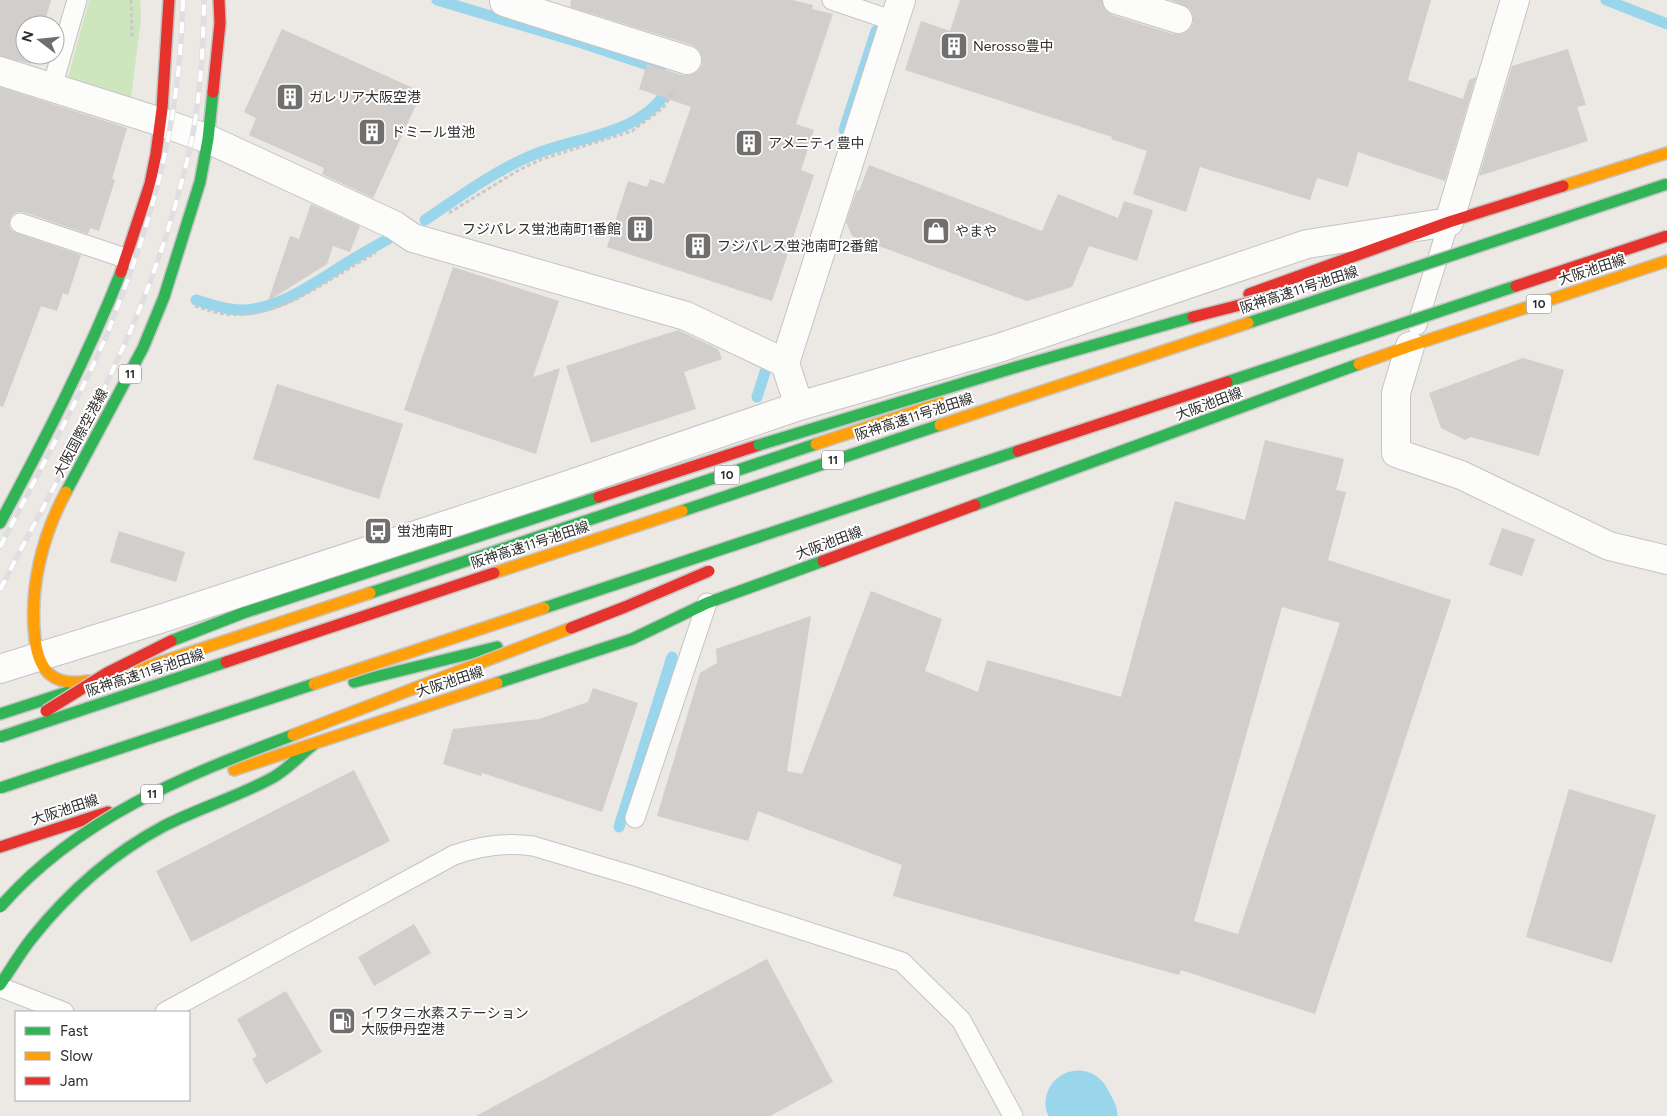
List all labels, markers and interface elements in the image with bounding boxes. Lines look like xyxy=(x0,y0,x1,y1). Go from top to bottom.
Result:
north arrow xyxy=(15,15,65,65)
text: N xyxy=(18,29,38,44)
building icon: Nerosso豊中 xyxy=(939,31,969,61)
place label: Nerosso豊中 xyxy=(973,38,1054,55)
building icon: ガレリア大阪空港 xyxy=(275,82,305,112)
place label: ガレリア大阪空港 xyxy=(309,89,421,106)
building icon: ドミール蛍池 xyxy=(357,117,387,147)
place label: ドミール蛍池 xyxy=(391,124,475,141)
building icon: アメニティ豊中 xyxy=(734,128,764,158)
place label: アメニティ豊中 xyxy=(768,135,864,152)
building icon: フジパレス蛍池南町1番館 xyxy=(625,214,655,244)
shop icon: やまや xyxy=(921,216,951,246)
place label: フジパレス蛍池南町1番館 xyxy=(462,221,621,238)
place label: やまや xyxy=(955,223,997,240)
building icon: フジパレス蛍池南町2番館 xyxy=(683,231,713,261)
place label: フジパレス蛍池南町2番館 xyxy=(717,238,878,255)
street label: 大阪池田線 xyxy=(1556,251,1628,289)
street label: 阪神高速11号池田線 xyxy=(1238,263,1360,317)
road number: 10 xyxy=(1526,294,1552,314)
road number: 11 xyxy=(119,364,141,384)
street label: 大阪池田線 xyxy=(1173,384,1245,424)
street label: 大阪国際空港線 xyxy=(50,386,112,480)
street label: 阪神高速11号池田線 xyxy=(853,390,975,444)
road number: 11 xyxy=(822,450,844,470)
road number: 10 xyxy=(714,466,740,484)
bus stop icon: 蛍池南町 xyxy=(363,516,393,546)
street label: 阪神高速11号池田線 xyxy=(469,518,591,572)
place label: 蛍池南町 xyxy=(397,523,453,540)
street label: 大阪池田線 xyxy=(793,523,865,563)
street label: 阪神高速11号池田線 xyxy=(84,646,206,700)
street label: 大阪池田線 xyxy=(414,663,486,701)
road number: 11 xyxy=(141,784,163,804)
street label: 大阪池田線 xyxy=(29,791,101,829)
place label: イワタニ水素ステーション 大阪伊丹空港 xyxy=(361,1005,529,1038)
fuel station icon: イワタニ水素ステーション 大阪伊丹空港 xyxy=(327,1006,357,1036)
legend xyxy=(15,1011,190,1101)
text: Fast xyxy=(60,1022,89,1040)
text: Slow xyxy=(60,1047,93,1065)
text: Jam xyxy=(60,1072,88,1090)

